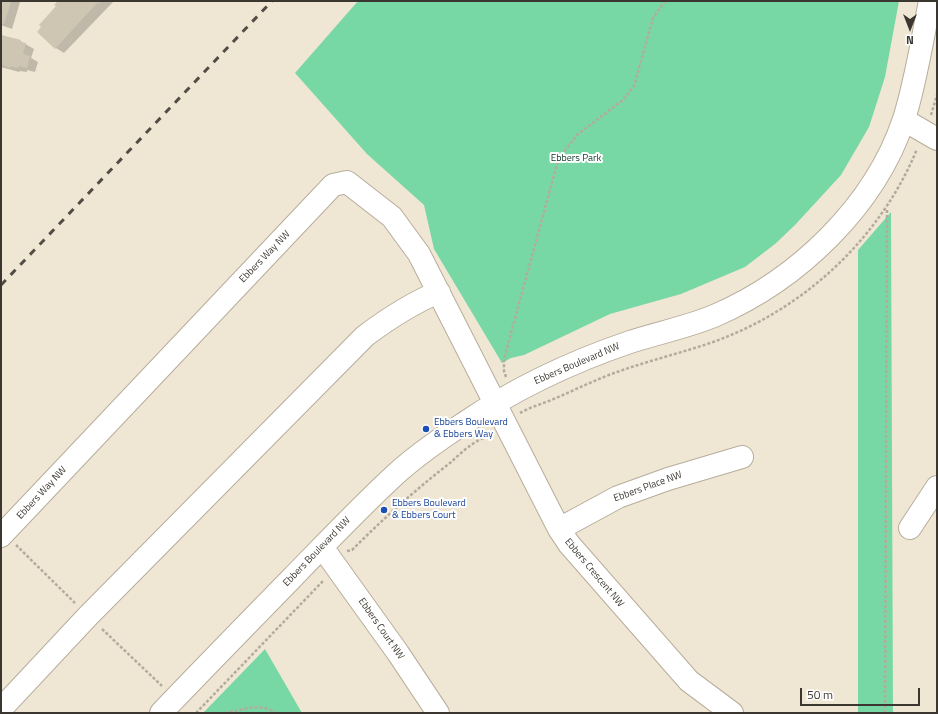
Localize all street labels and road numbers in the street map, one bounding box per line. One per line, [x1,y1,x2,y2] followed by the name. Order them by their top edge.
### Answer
[237,228,293,286] street label: Ebbers Way NW
[532,341,622,387] street label: Ebbers Boulevard NW
[15,464,69,522] street label: Ebbers Way NW
[612,469,684,505] street label: Ebbers Place NW
[281,515,353,589] street label: Ebbers Boulevard NW
[562,536,626,610] street label: Ebbers Crescent NW
[355,596,407,662] street label: Ebbers Court NW

